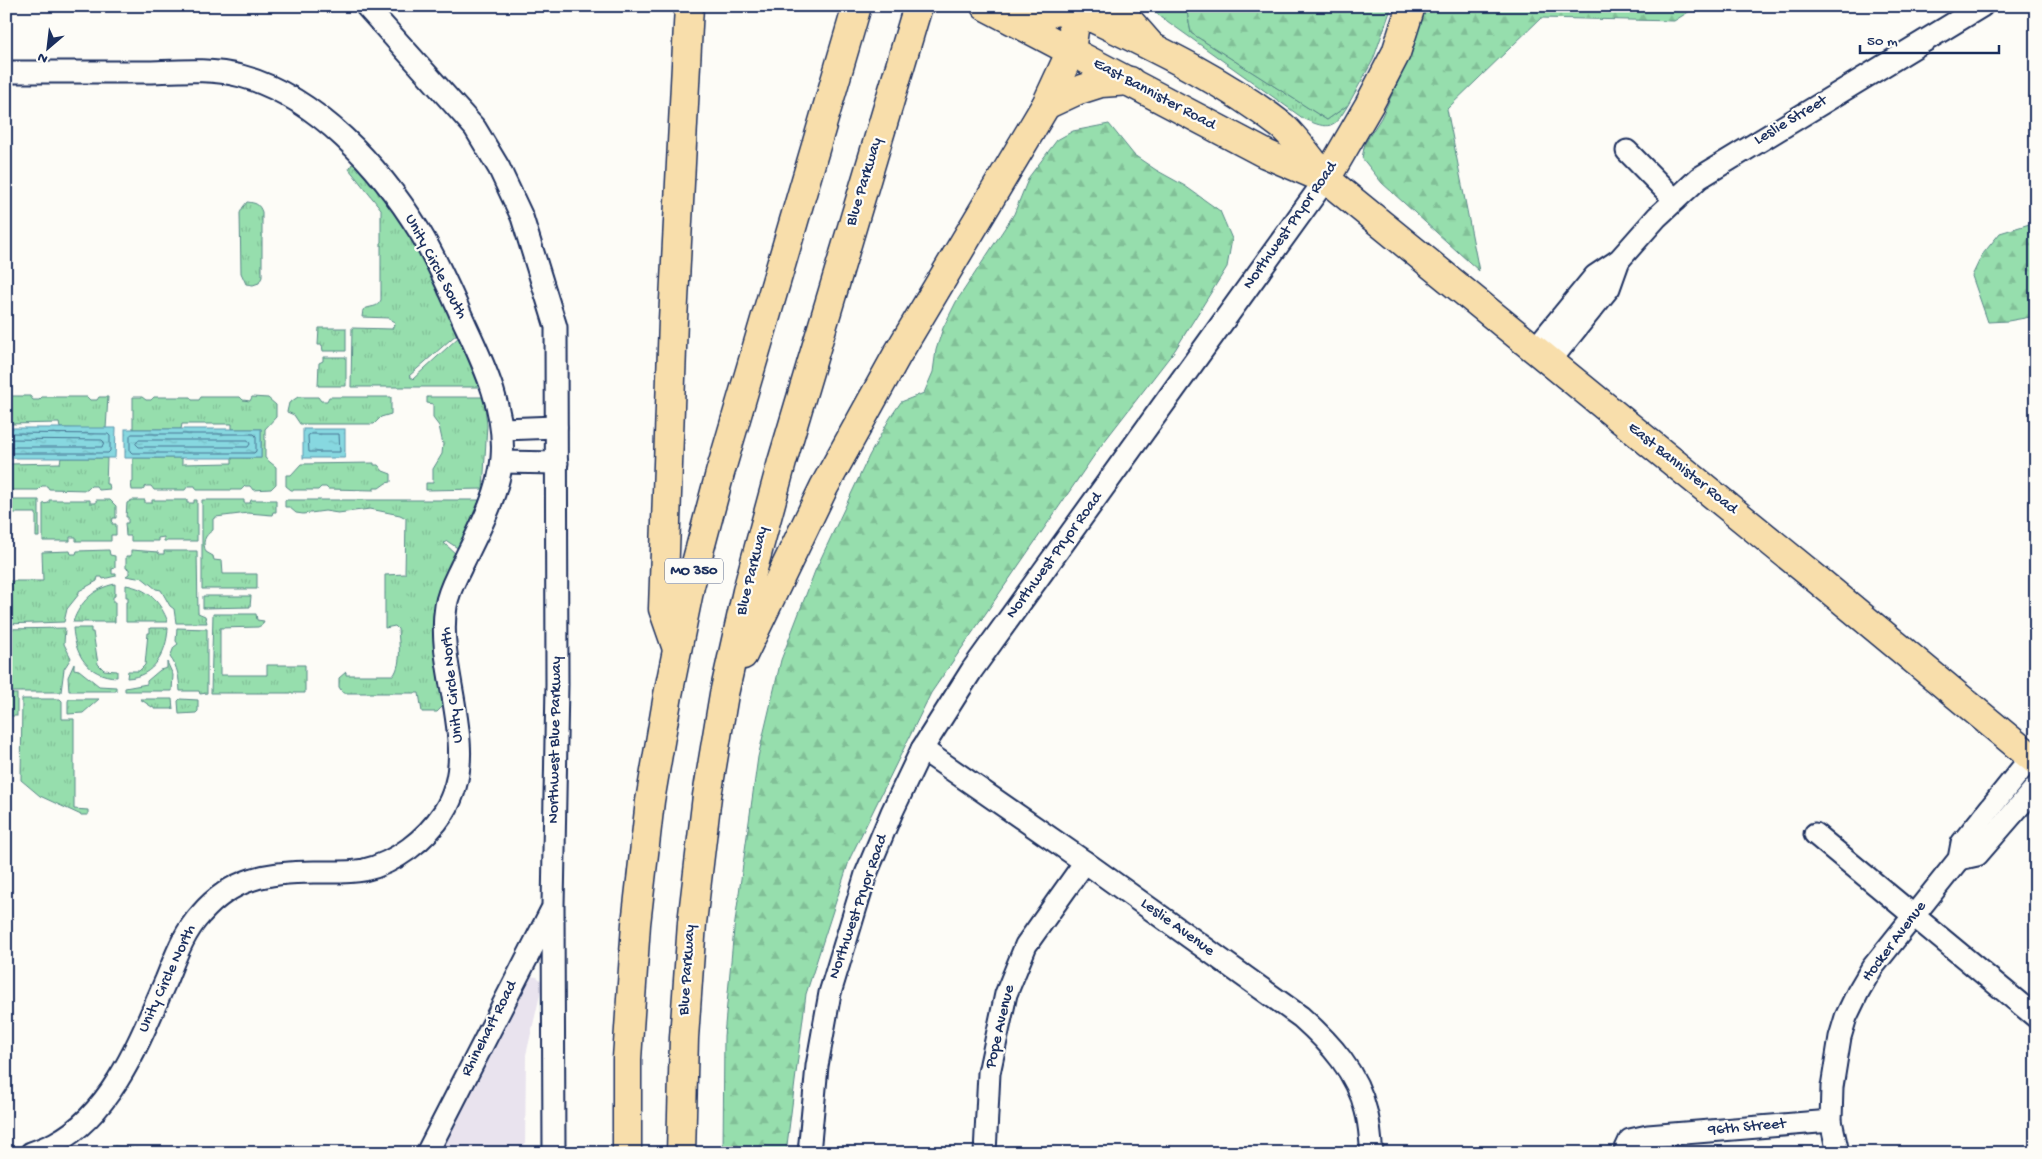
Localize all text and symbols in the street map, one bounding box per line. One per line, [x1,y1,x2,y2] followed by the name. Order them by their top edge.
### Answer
[22,22,72,72] north arrow
[1860,22,1998,54] scale bar
[1867,33,1898,51] text: 50 m
[35,48,51,67] text: N
[1090,55,1220,136] street label: East Bannister Road
[1751,91,1832,150] street label: Leslie Street
[842,136,887,229] street label: Blue Parkway
[1240,157,1343,293] street label: Northwest Pryor Road
[399,211,471,323] street label: Unity Circle South
[1623,419,1742,520] street label: East Bannister Road
[1003,488,1108,623] street label: Northwest Pryor Road
[733,524,773,618] street label: Blue Parkway
[665,558,723,584] road number: MO 350
[437,626,469,744] street label: Unity Circle North
[545,656,567,824] street label: Northwest Blue Parkway
[825,831,893,982] street label: Northwest Pryor Road
[1136,895,1218,962] street label: Leslie Avenue
[1859,897,1932,986] street label: Hocker Avenue
[135,922,201,1036] street label: Unity Circle North
[675,924,701,1017] street label: Blue Parkway
[458,977,523,1080] street label: Rhinehart Road
[982,983,1020,1072] street label: Pope Avenue
[1706,1115,1788,1141] street label: 96th Street

